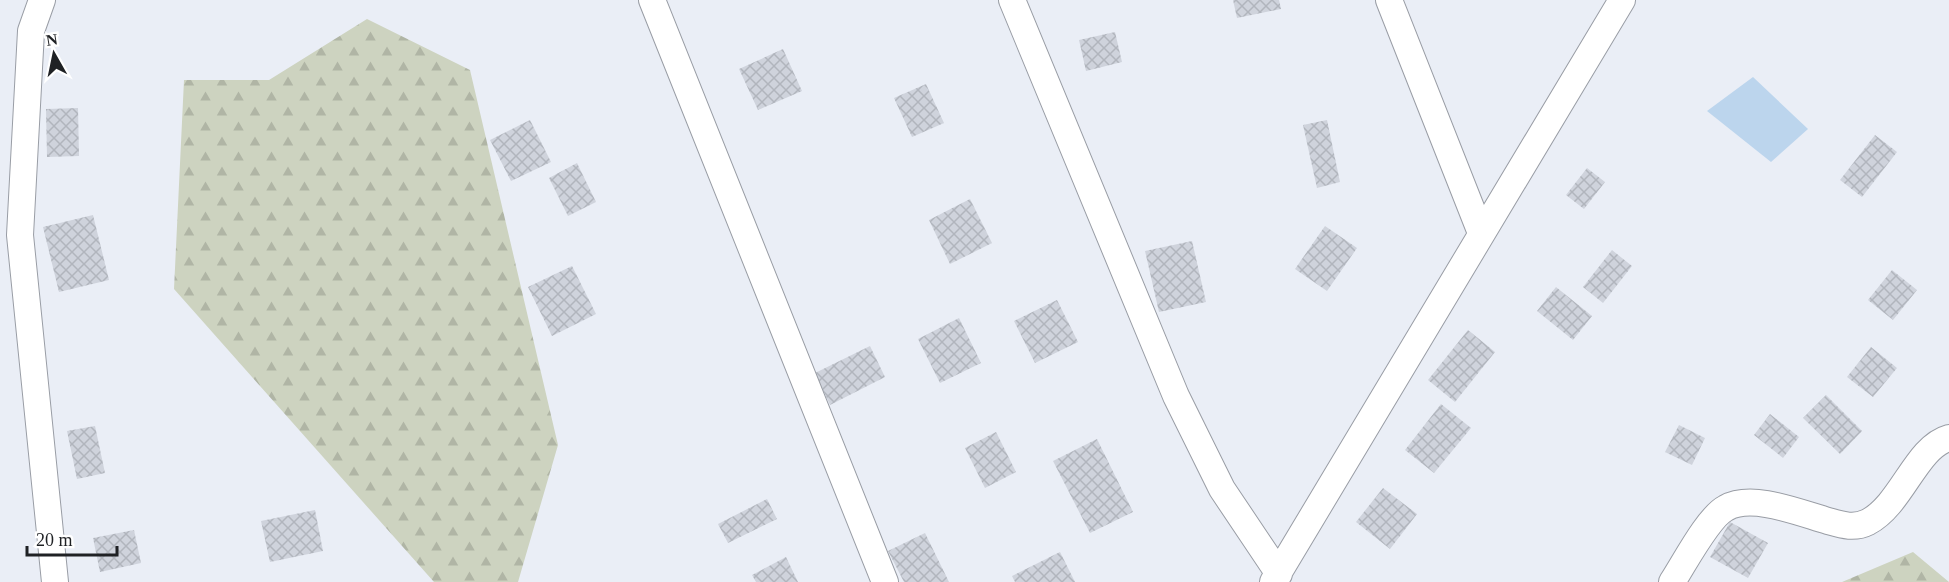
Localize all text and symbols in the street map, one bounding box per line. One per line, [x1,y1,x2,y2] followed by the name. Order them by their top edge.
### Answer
[24,24,84,84] north arrow
[45,30,59,49] text: N
[27,519,117,557] scale bar
[36,530,73,550] text: 20 m

